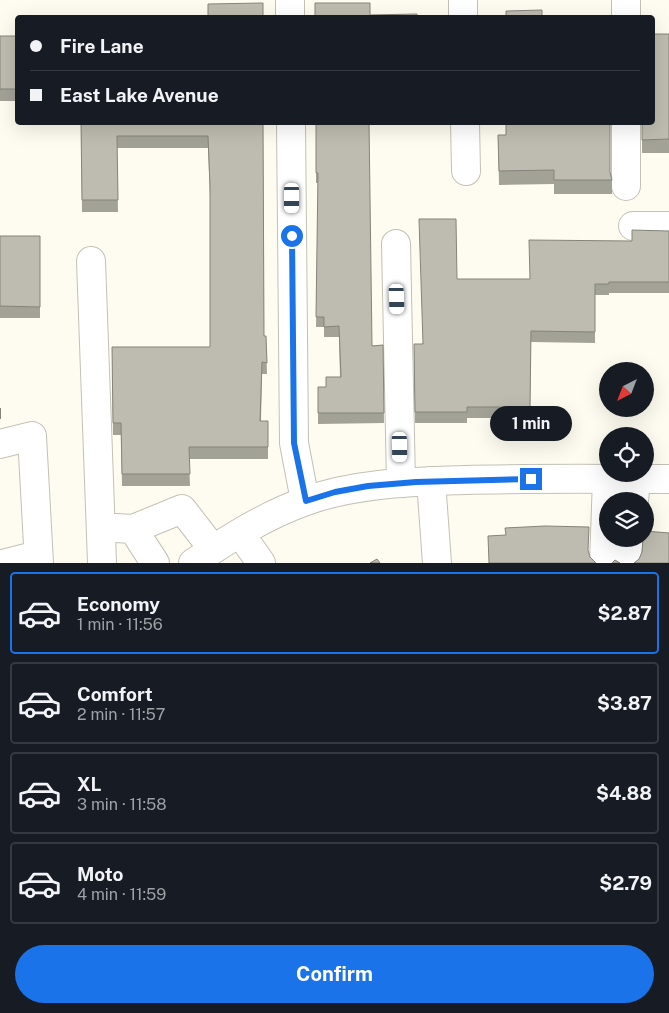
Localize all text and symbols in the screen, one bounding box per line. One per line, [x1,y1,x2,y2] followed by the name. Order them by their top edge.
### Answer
[60,35,144,57] text: Fire Lane
[60,84,219,106] text: East Lake Avenue
[284,183,299,213] car
[281,225,303,247] route start
[388,284,405,314] car
[599,362,654,418] north arrow
[599,362,654,547] map controls
[490,406,572,442] callout: 1 min
[512,414,550,433] text: 1 min
[599,427,654,482] button: locate
[392,432,407,462] car
[520,468,542,490] route end
[599,492,654,547] button: layers
[17,591,62,636] icon: car
[77,593,160,615] text: Economy
[598,602,652,624] text: $2.87
[77,615,163,634] text: 1 min · 11:56
[17,681,62,726] icon: car
[77,683,153,705] text: Comfort
[597,692,652,714] text: $3.87
[77,705,165,724] text: 2 min · 11:57
[17,771,62,816] icon: car
[77,773,102,795] text: XL
[596,782,652,804] text: $4.88
[77,795,167,814] text: 3 min · 11:58
[17,861,62,906] icon: car
[77,863,123,885] text: Moto
[599,872,652,894] text: $2.79
[77,885,166,904] text: 4 min · 11:59
[15,945,654,1003] button: Confirm

